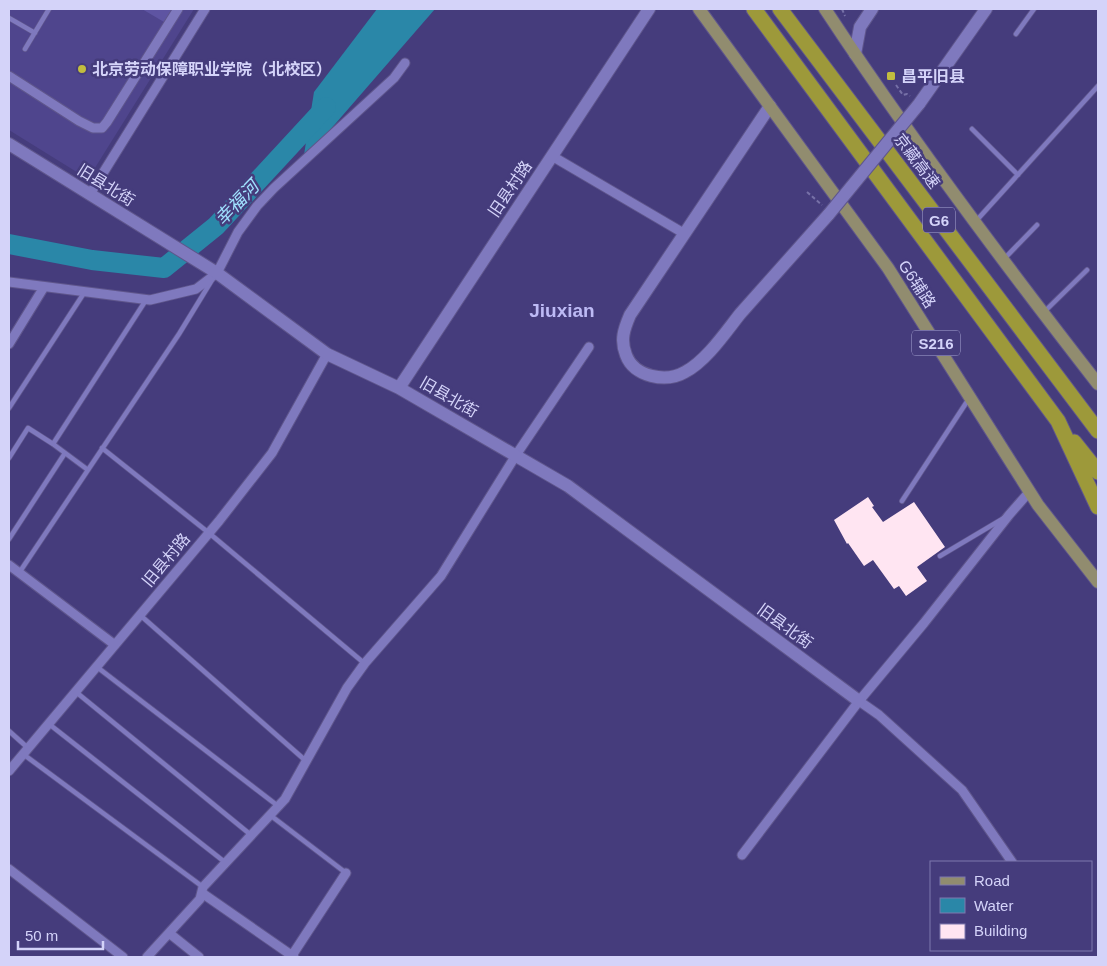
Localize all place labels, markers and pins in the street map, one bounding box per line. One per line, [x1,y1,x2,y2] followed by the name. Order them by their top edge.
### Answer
[92,60,332,78] place label: 北京劳动保障职业学院（北校区）
[76,63,88,75] marker: 北京劳动保障职业学院（北校区）
[901,68,965,85] place label: 昌平旧县
[885,70,897,82] marker: 昌平旧县

